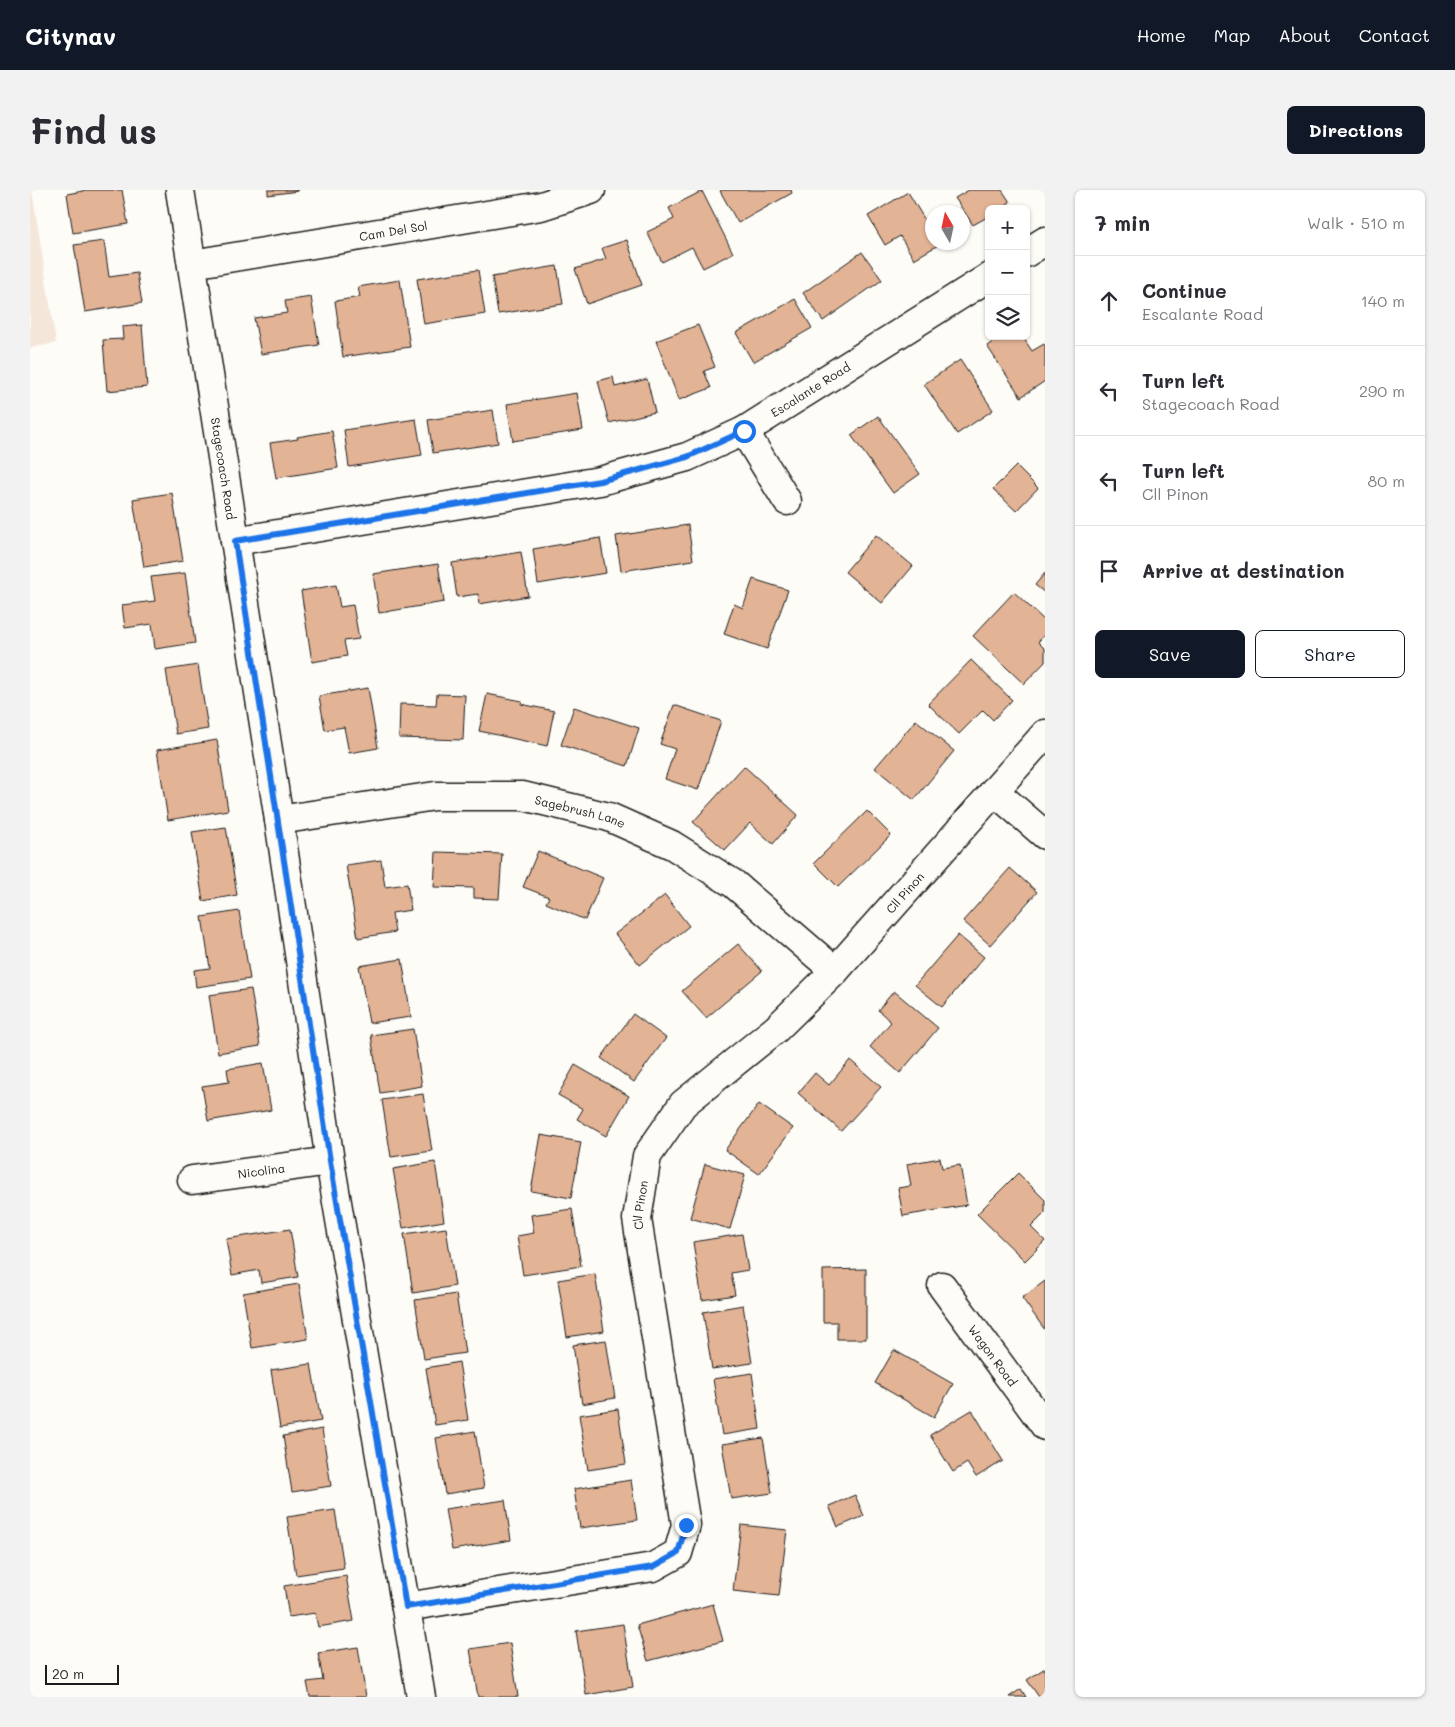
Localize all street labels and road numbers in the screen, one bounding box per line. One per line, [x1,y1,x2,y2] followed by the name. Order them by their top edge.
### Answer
[358,217,429,244] street label: Cam Del Sol
[767,358,853,420] street label: Escalante Road
[208,416,240,521] street label: Stagecoach Road
[533,791,628,831] street label: Sagebrush Lane
[882,869,927,916] street label: Cll Pinon
[237,1159,286,1182] street label: Nicolina
[629,1179,651,1231] street label: Cll Pinon
[965,1321,1021,1390] street label: Wagon Road

